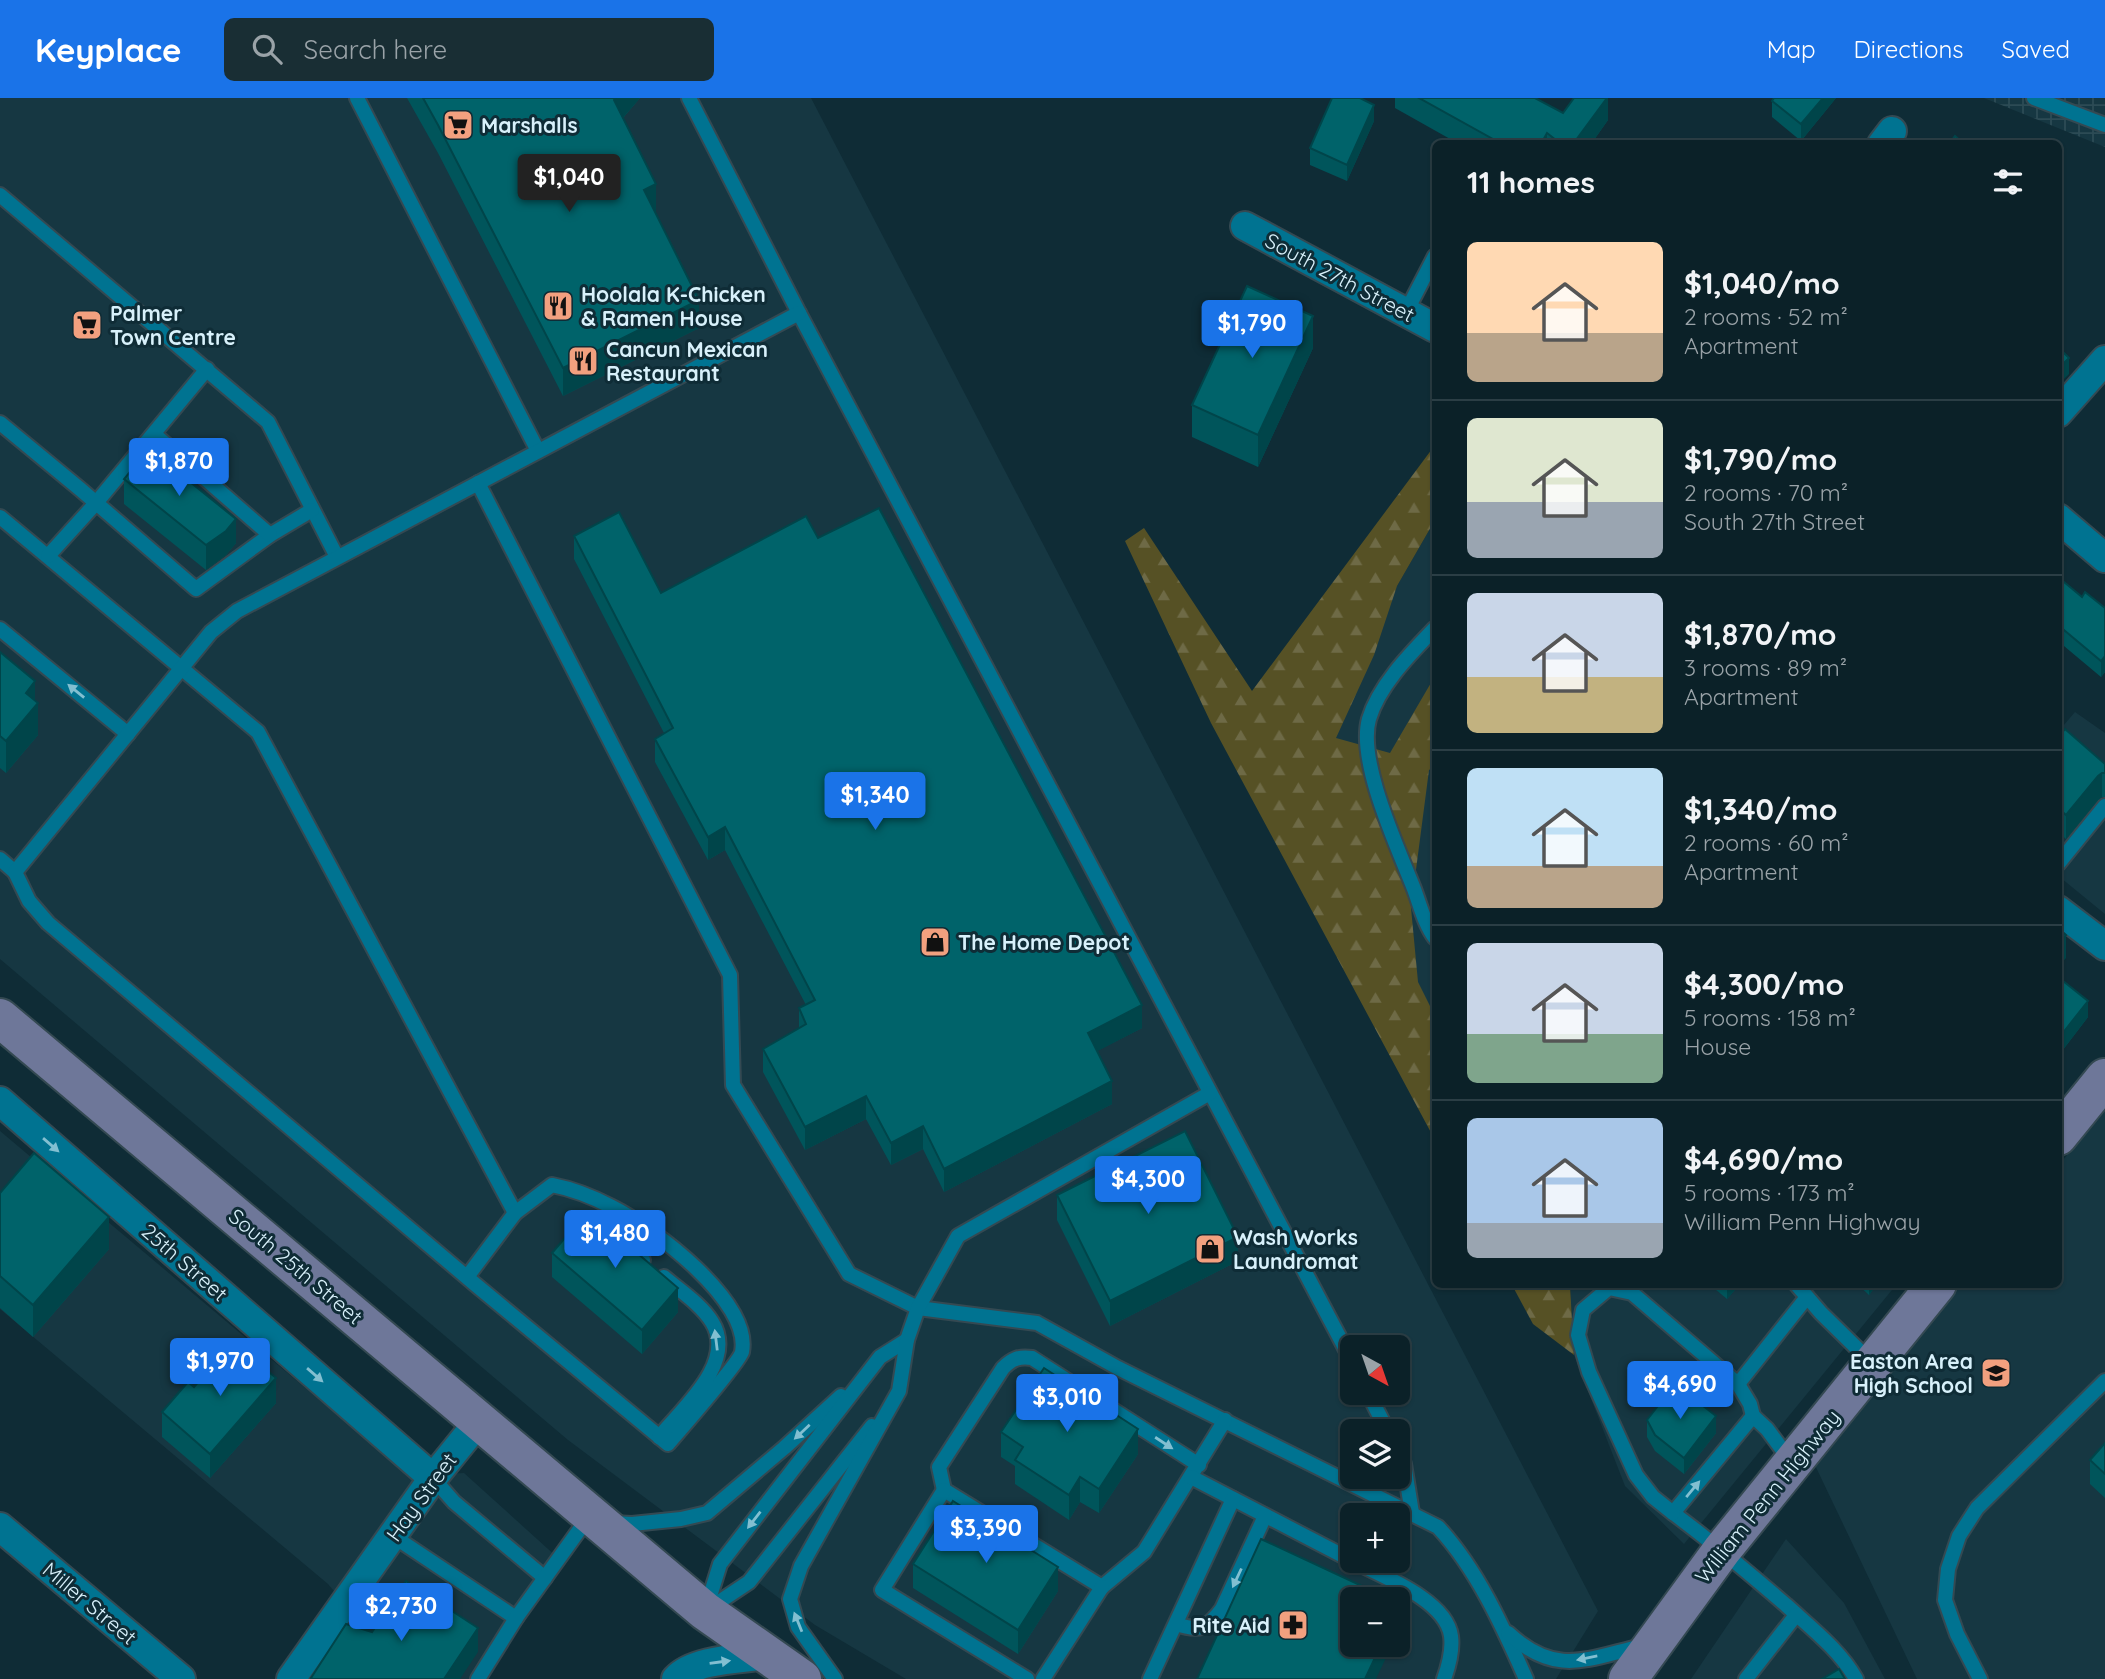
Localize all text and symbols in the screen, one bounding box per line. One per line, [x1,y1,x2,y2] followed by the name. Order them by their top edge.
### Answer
[224,18,714,81] search box
[35,29,182,70] text: Keyplace
[248,30,286,68] icon: search
[304,33,447,66] text: Search here
[1767,34,1816,64] text: Map
[1854,34,1964,64] text: Directions
[2002,34,2070,64] text: Saved
[441,108,475,142] supermarket icon: Marshalls
[481,112,578,138] place label: Marshalls
[512,155,626,214] pin: $1,040
[534,162,604,191] text: $1,040
[1467,163,1595,201] text: 11 homes
[1989,163,2027,201] icon: filters
[1261,227,1419,327] street label: South 27th Street
[1684,264,1840,302] text: $1,040/mo
[1523,270,1607,354] icon: home
[581,281,766,331] place label: Hoolala K-Chicken & Ramen House
[541,289,575,323] restaurant icon: Hoolala K-Chicken & Ramen House
[110,300,236,350] place label: Palmer Town Centre
[1195,300,1309,360] pin: $1,790
[1684,302,1848,331] text: 2 rooms · 52 m²
[70,308,104,342] supermarket icon: Palmer Town Centre
[1218,308,1286,337] text: $1,790
[1684,331,1798,360] text: Apartment
[606,336,768,386] place label: Cancun Mexican Restaurant
[566,344,600,378] restaurant icon: Cancun Mexican Restaurant
[122,438,236,498] pin: $1,870
[1684,440,1837,478] text: $1,790/mo
[145,446,213,475] text: $1,870
[1523,446,1607,530] icon: home
[1684,478,1848,507] text: 2 rooms · 70 m²
[1684,507,1865,536] text: South 27th Street
[1684,615,1837,653] text: $1,870/mo
[1523,621,1607,705] icon: home
[1684,653,1847,682] text: 3 rooms · 89 m²
[1684,682,1798,711] text: Apartment
[67,684,84,699] one-way arrow
[818,772,932,832] pin: $1,340
[841,780,910,809] text: $1,340
[1684,790,1837,828] text: $1,340/mo
[1523,796,1607,880] icon: home
[1684,828,1849,857] text: 2 rooms · 60 m²
[1684,857,1798,886] text: Apartment
[918,925,952,959] shop icon: The Home Depot
[958,929,1130,955] place label: The Home Depot
[1684,965,1844,1003] text: $4,300/mo
[1523,971,1607,1055] icon: home
[1684,1003,1856,1032] text: 5 rooms · 158 m²
[1684,1032,1751,1061] text: House
[43,1137,60,1152] one-way arrow
[1684,1140,1843,1178] text: $4,690/mo
[1523,1146,1607,1230] icon: home
[1091,1156,1205,1216] pin: $4,300
[1111,1164,1185,1193] text: $4,300
[1684,1178,1855,1207] text: 5 rooms · 173 m²
[224,1203,368,1329] street label: South 25th Street
[1684,1207,1920,1236] text: William Penn Highway
[558,1210,672,1270] pin: $1,480
[137,1218,233,1306] street label: 25th Street
[580,1218,650,1247] text: $1,480
[1233,1224,1359,1274] place label: Wash Works Laundromat
[1193,1232,1227,1266] shop icon: Wash Works Laundromat
[710,1329,721,1351] one-way arrow
[1340,1335,1410,1405] north arrow
[1340,1335,1410,1657] map controls
[163,1338,277,1398] pin: $1,970
[186,1346,254,1375] text: $1,970
[1850,1348,1973,1398] place label: Easton Area High School
[1979,1356,2013,1390] school or university icon: Easton Area High School
[1623,1362,1737,1421] pin: $4,690
[307,1367,324,1382] one-way arrow
[1643,1369,1717,1398] text: $4,690
[1010,1374,1124,1434] pin: $3,010
[1032,1382,1102,1411] text: $3,010
[1689,1404,1845,1588] street label: William Penn Highway
[1340,1419,1410,1489] button: layers
[794,1423,811,1439] one-way arrow
[1155,1436,1174,1449] one-way arrow
[380,1448,462,1546] street label: Hay Street
[1685,1480,1700,1497] one-way arrow
[1340,1503,1410,1573] button: +
[929,1506,1043,1565] pin: $3,390
[746,1510,761,1528] one-way arrow
[950,1513,1022,1542] text: $3,390
[38,1556,142,1650] street label: Miller Street
[1231,1568,1242,1588] one-way arrow
[344,1584,458,1643] pin: $2,730
[1340,1587,1410,1657] button: −
[365,1591,437,1620] text: $2,730
[1276,1608,1310,1642] pharmacy icon: Rite Aid
[792,1612,803,1633] one-way arrow
[1192,1612,1270,1638] place label: Rite Aid
[1576,1653,1598,1664] one-way arrow
[709,1657,731,1668] one-way arrow

